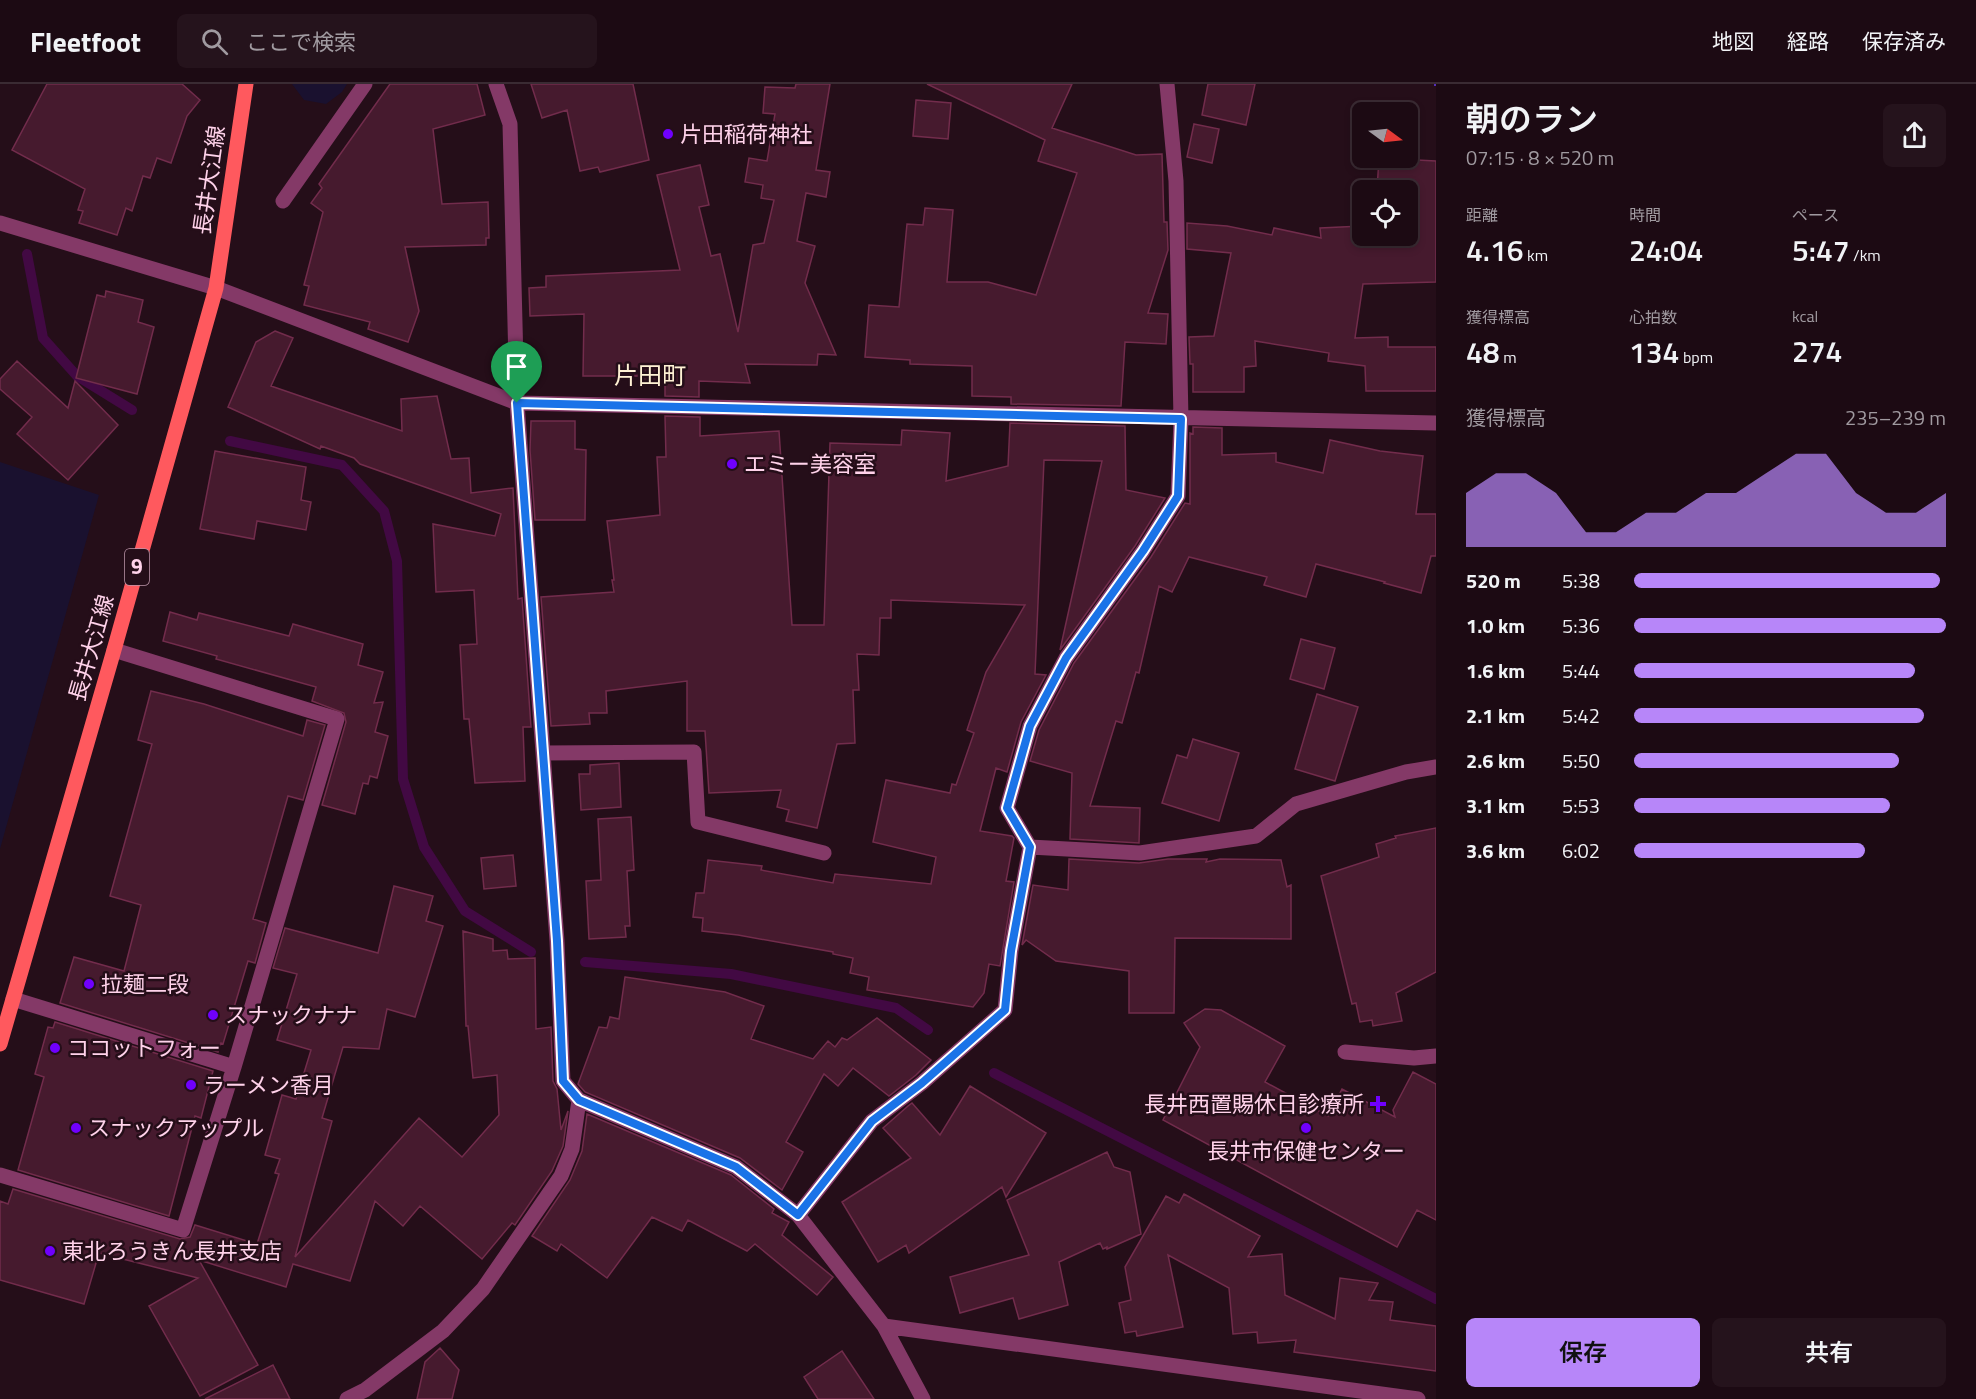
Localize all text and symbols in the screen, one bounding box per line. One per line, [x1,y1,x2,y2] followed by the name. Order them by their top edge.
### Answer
[177,14,597,68] search box
[30,20,141,63] text: Fleetfoot
[198,25,231,58] icon: search
[246,25,356,59] text: ここで検索
[1712,25,1754,57] text: 地図
[1787,25,1829,57] text: 経路
[1862,25,1946,57] text: 保存済み
[1466,94,1598,144] text: 朝のラン
[1352,102,1418,168] north arrow
[1352,102,1418,246] map controls
[1883,104,1946,167] button: share
[680,117,812,151] place label: 片田稲荷神社
[185,123,233,237] street label: 長井大江線
[661,127,675,141] marker: 片田稲荷神社
[1466,142,1614,173] text: 07:15 · 8 × 520 m
[1352,180,1418,246] button: locate
[1466,203,1498,227] text: 距離
[1629,203,1661,227] text: 時間
[1792,203,1839,227] text: ペース
[1466,227,1524,273] text: 4.16
[1629,227,1703,273] text: 24:04
[1792,227,1850,273] text: 5:47
[1524,243,1548,267] text: km
[1850,243,1881,267] text: /km
[1792,304,1818,328] text: kcal
[1466,305,1530,329] text: 獲得標高
[1629,305,1677,329] text: 心拍数
[1792,328,1842,374] text: 274
[1466,329,1500,375] text: 48
[1629,329,1679,375] text: 134
[491,341,542,403] pin
[1500,345,1517,369] text: m
[1679,345,1713,369] text: bpm
[500,350,533,383] icon: arrive
[614,357,686,393] district label: 片田町
[1466,402,1546,433] text: 獲得標高
[1845,402,1946,433] text: 235–239 m
[744,447,876,481] place label: エミー美容室
[725,457,739,471] marker: エミー美容室
[125,549,149,585] road number: 9
[1466,565,1521,596] text: 520 m
[1562,565,1600,596] text: 5:38
[59,590,123,706] street label: 長井大江線
[1466,610,1525,641] text: 1.0 km
[1562,610,1600,641] text: 5:36
[1466,655,1525,686] text: 1.6 km
[1562,655,1600,686] text: 5:44
[1466,700,1525,731] text: 2.1 km
[1562,700,1600,731] text: 5:42
[1466,745,1525,776] text: 2.6 km
[1562,745,1600,776] text: 5:50
[1466,790,1525,821] text: 3.1 km
[1562,790,1600,821] text: 5:53
[1466,835,1525,866] text: 3.6 km
[1562,835,1600,866] text: 6:02
[101,967,189,1001] place label: 拉麺二段
[82,977,96,991] marker: 拉麺二段
[225,998,357,1032] place label: スナックナナ
[206,1008,220,1022] marker: スナックナナ
[67,1031,221,1065] place label: ココットフォー
[48,1041,62,1055] marker: ココットフォー
[203,1068,334,1102] place label: ラーメン香月
[184,1078,198,1092] marker: ラーメン香月
[1144,1087,1364,1121] place label: 長井西置賜休日診療所
[1369,1095,1387,1113] marker: 長井西置賜休日診療所
[88,1111,264,1145] place label: スナックアップル
[69,1121,83,1135] marker: スナックアップル
[1299,1121,1313,1135] marker: 長井市保健センター
[1207,1134,1405,1168] place label: 長井市保健センター
[62,1234,282,1268] place label: 東北ろうきん長井支店
[43,1244,57,1258] marker: 東北ろうきん長井支店
[1466,1318,1700,1387] button: 保存
[1712,1318,1946,1387] button: 共有

